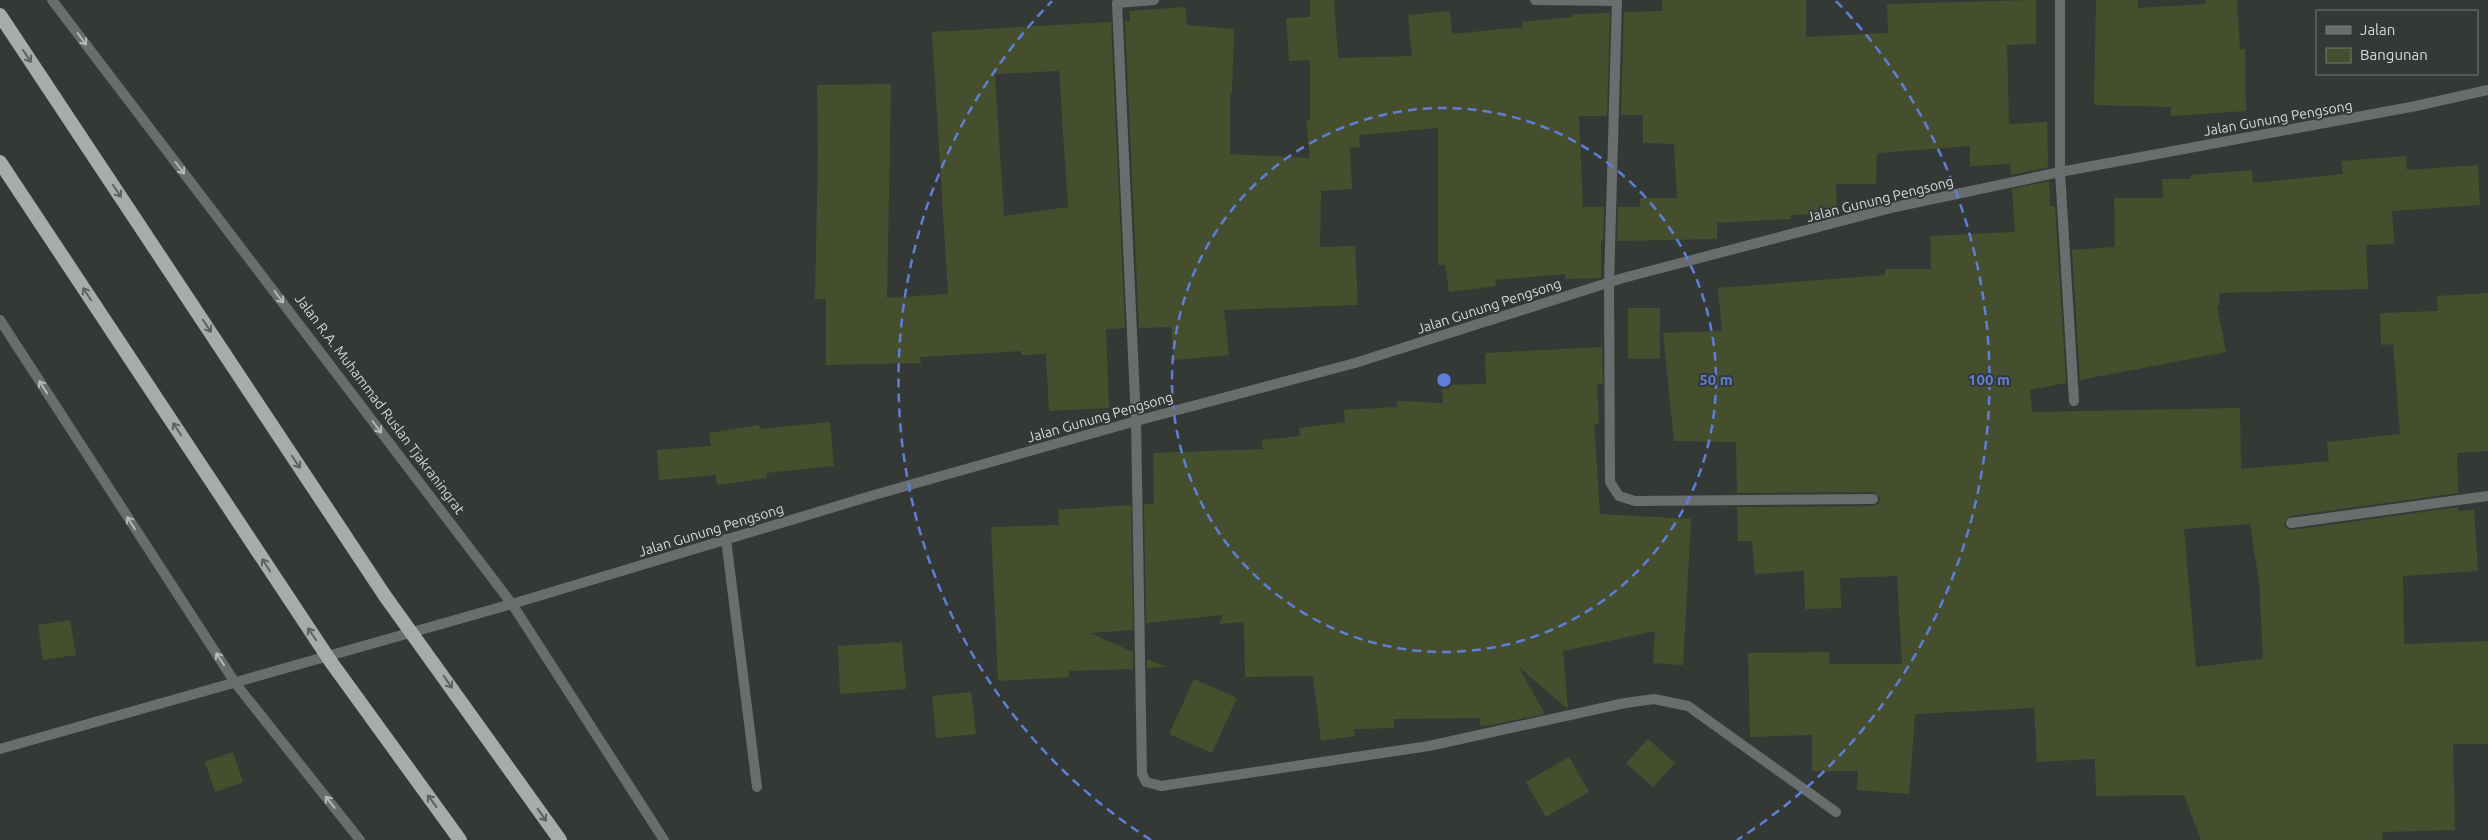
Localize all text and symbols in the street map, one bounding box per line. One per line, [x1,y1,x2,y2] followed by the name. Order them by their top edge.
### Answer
[2316,10,2478,75] legend
[2360,21,2395,38] text: Jalan
[77,32,87,46] one-way arrow
[2360,46,2428,63] text: Bangunan
[22,48,32,62] one-way arrow
[2202,97,2354,139] street label: Jalan Gunung Pengsong
[175,161,186,174] one-way arrow
[1805,173,1955,225] street label: Jalan Gunung Pengsong
[112,184,122,198] one-way arrow
[1415,275,1563,337] street label: Jalan Gunung Pengsong
[82,287,92,301] one-way arrow
[273,290,284,303] one-way arrow
[292,291,468,518] street label: Jalan R.A. Muhammad Ruslan Tjakraningrat
[202,319,212,333] one-way arrow
[1435,371,1453,389] centre of rings
[1699,371,1733,388] text: 50 m
[1968,371,2010,388] text: 100 m
[38,380,48,394] one-way arrow
[1025,389,1175,445] street label: Jalan Gunung Pengsong
[372,420,382,434] one-way arrow
[172,423,182,437] one-way arrow
[292,454,302,468] one-way arrow
[637,500,785,560] street label: Jalan Gunung Pengsong
[126,516,137,530] one-way arrow
[261,558,272,572] one-way arrow
[307,627,317,641] one-way arrow
[215,653,225,667] one-way arrow
[443,675,453,689] one-way arrow
[426,794,437,808] one-way arrow
[324,796,335,809] one-way arrow
[537,808,547,822] one-way arrow

